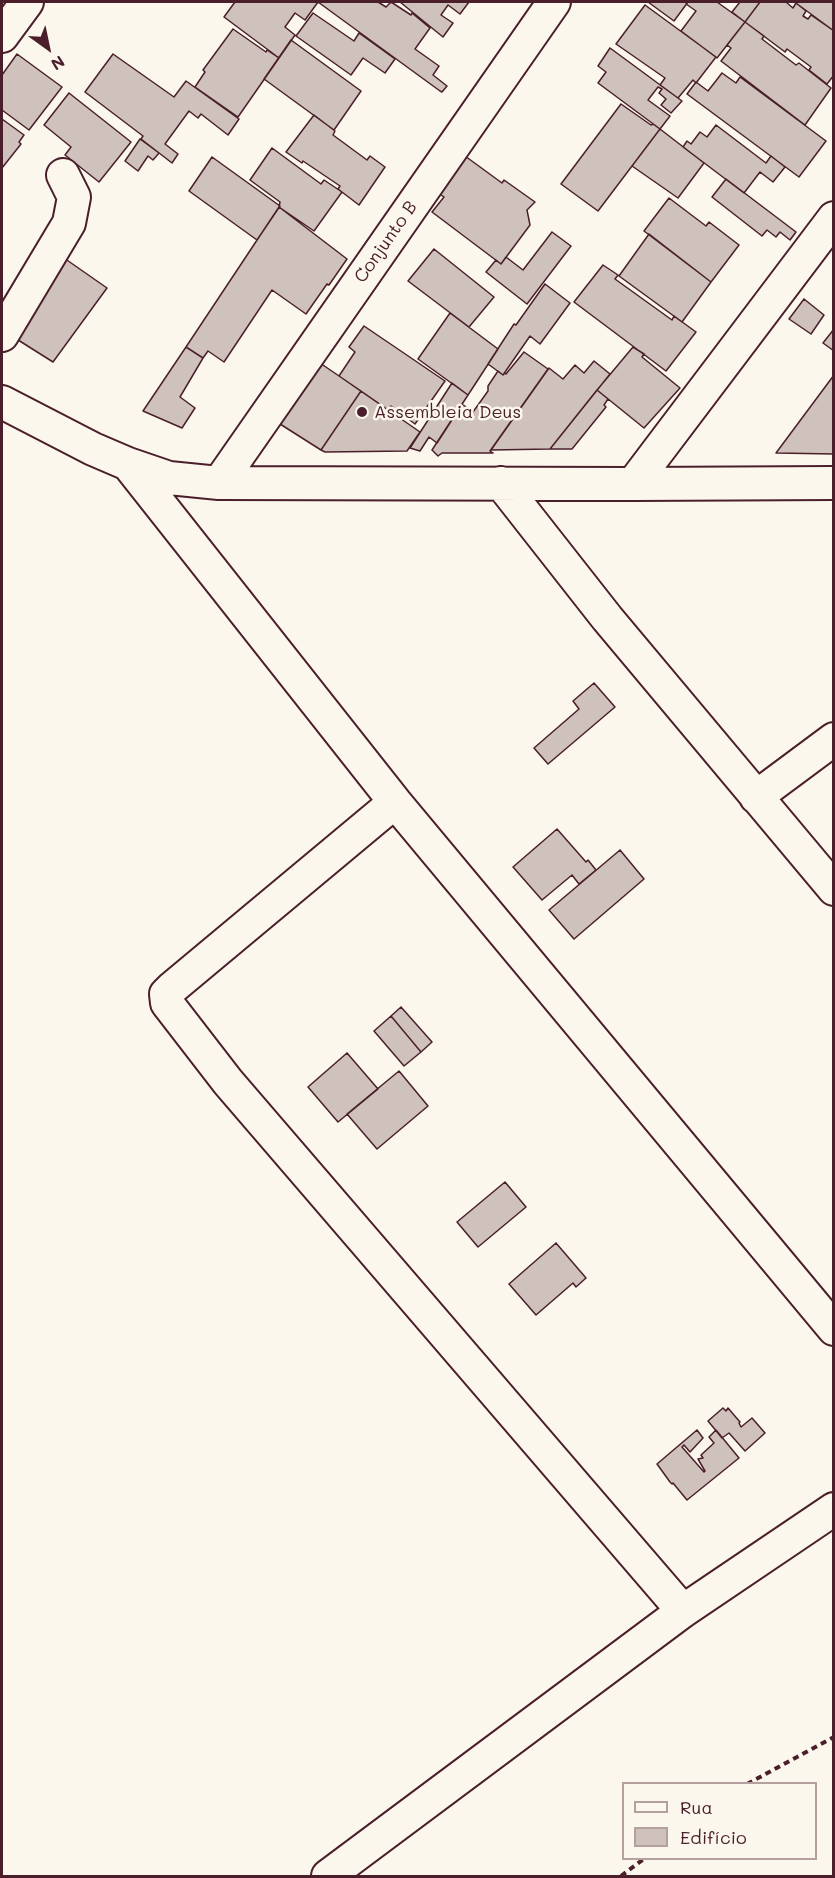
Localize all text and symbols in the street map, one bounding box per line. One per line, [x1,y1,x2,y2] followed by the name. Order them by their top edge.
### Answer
[18,18,78,78] north arrow
[47,51,69,76] text: N
[350,197,422,287] street label: Conjunto B
[374,401,521,423] place label: Assembleia Deus
[355,405,369,419] marker: Assembleia Deus
[622,1782,817,1860] legend
[680,1795,713,1819] text: Rua
[680,1825,747,1849] text: Edifício

